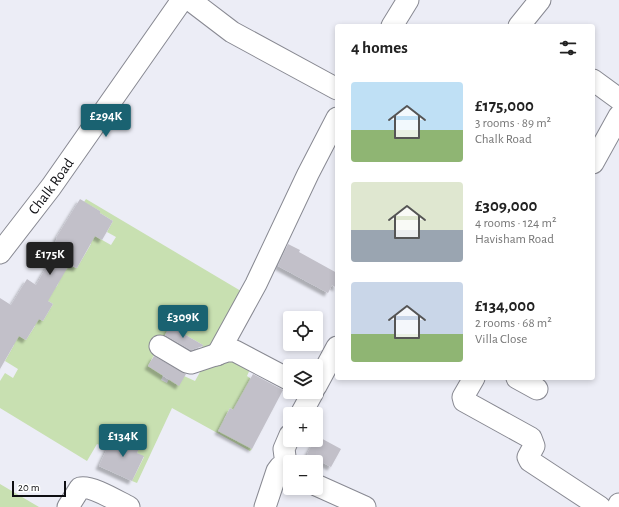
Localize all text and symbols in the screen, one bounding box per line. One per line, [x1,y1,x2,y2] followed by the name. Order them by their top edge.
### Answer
[557,37,579,59] icon: filters
[351,39,408,56] text: 4 homes
[475,97,534,114] text: £175,000
[383,98,431,146] icon: home
[78,104,134,138] pin: £294K
[90,110,122,123] text: £294K
[475,117,551,130] text: 3 rooms · 89 m²
[475,133,532,146] text: Chalk Road
[26,156,77,217] street label: Chalk Road
[475,197,537,214] text: £309,000
[383,198,431,246] icon: home
[475,217,556,230] text: 4 rooms · 124 m²
[475,233,554,246] text: Havisham Road
[22,242,78,276] pin: £175K
[35,248,65,261] text: £175K
[475,297,535,314] text: £134,000
[383,298,431,346] icon: home
[155,305,211,339] pin: £309K
[167,311,199,324] text: £309K
[283,311,323,495] map controls
[283,311,323,351] button: locate
[475,317,552,330] text: 2 rooms · 68 m²
[475,333,527,346] text: Villa Close
[283,359,323,399] button: layers
[283,407,323,447] button: +
[95,424,151,458] pin: £134K
[108,430,138,443] text: £134K
[283,455,323,495] button: −
[12,479,66,498] scale bar
[18,482,39,493] text: 20 m

